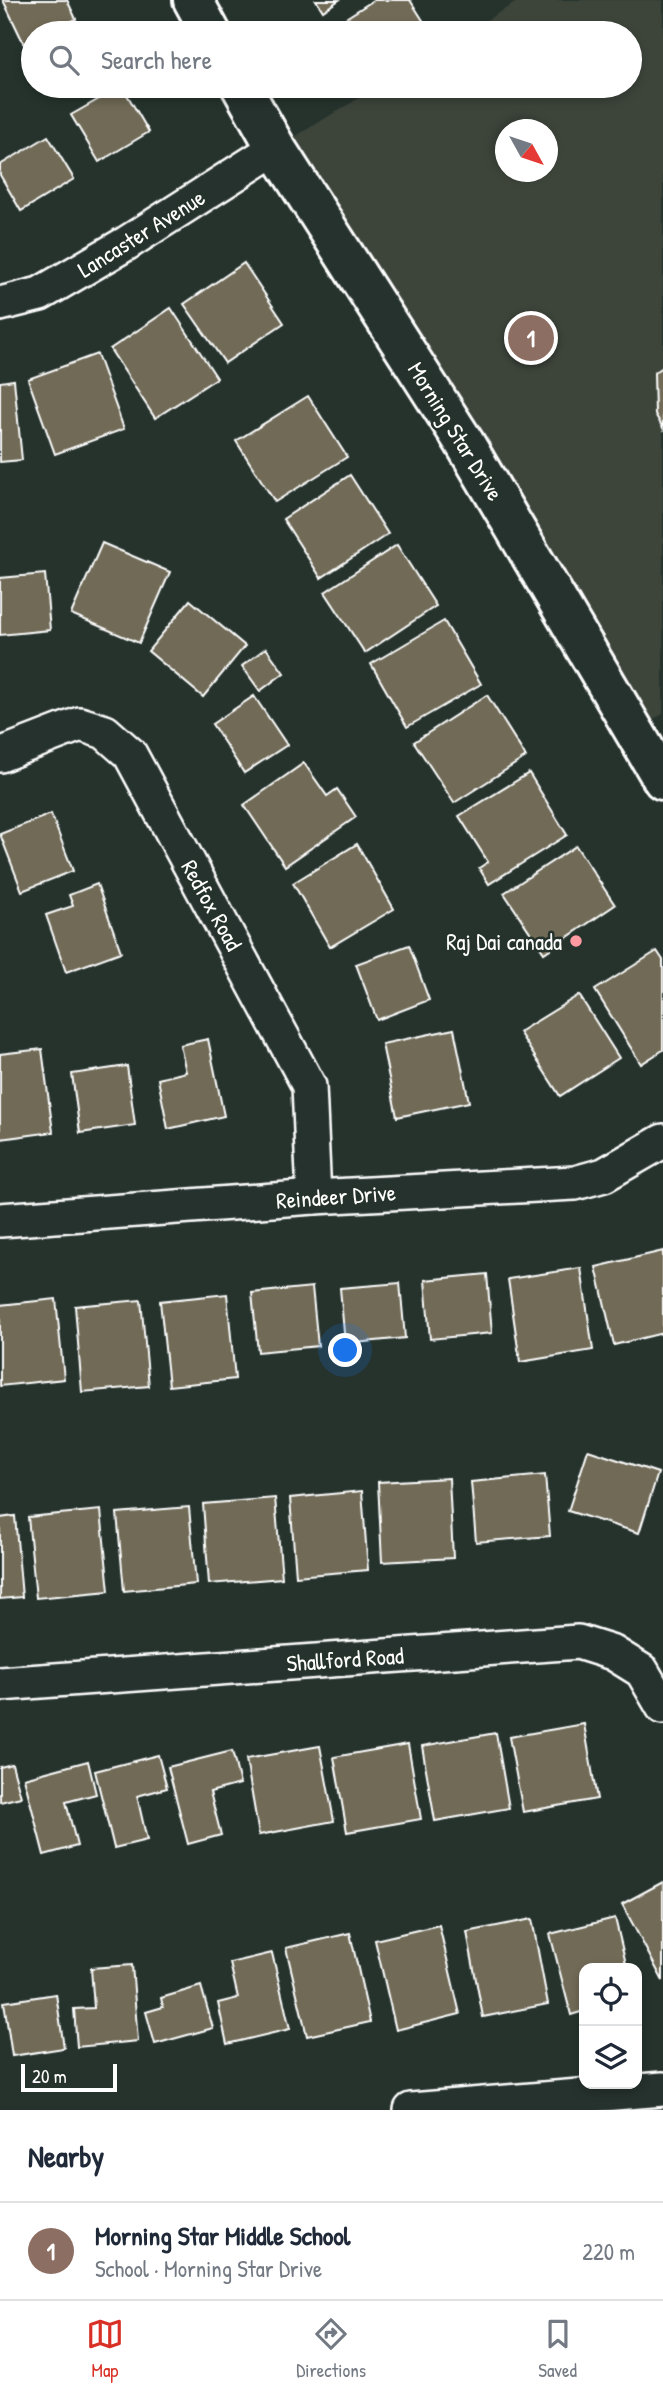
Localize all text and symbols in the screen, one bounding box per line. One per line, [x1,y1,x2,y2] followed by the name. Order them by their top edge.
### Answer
[21,21,642,98] search box
[45,41,83,79] icon: search
[101,42,212,77] text: Search here
[495,119,558,182] north arrow
[72,182,210,284] street label: Lancaster Avenue
[508,312,554,364] pin: 1
[401,356,511,506] street label: Morning Star Drive
[174,854,250,956] street label: Redfox Road
[446,926,562,957] place label: Raj Dai canada
[568,933,584,949] marker: Raj Dai canada
[275,1176,397,1216] street label: Reindeer Drive
[328,1333,362,1367] your location
[285,1639,405,1679] street label: Shallford Road
[579,1963,642,2089] map controls
[579,1963,642,2026] button: locate
[579,2026,642,2089] button: layers
[21,2061,117,2093] scale bar
[32,2063,67,2089] text: 20 m
[28,2136,104,2176] text: Nearby
[95,2218,351,2253] text: Morning Star Middle School
[47,2236,55,2267] text: 1
[582,2236,635,2267] text: 220 m
[95,2253,322,2284] text: School · Morning Star Drive
[86,2315,124,2383] tab: Map
[296,2315,366,2383] tab: Directions
[538,2315,577,2383] tab: Saved

